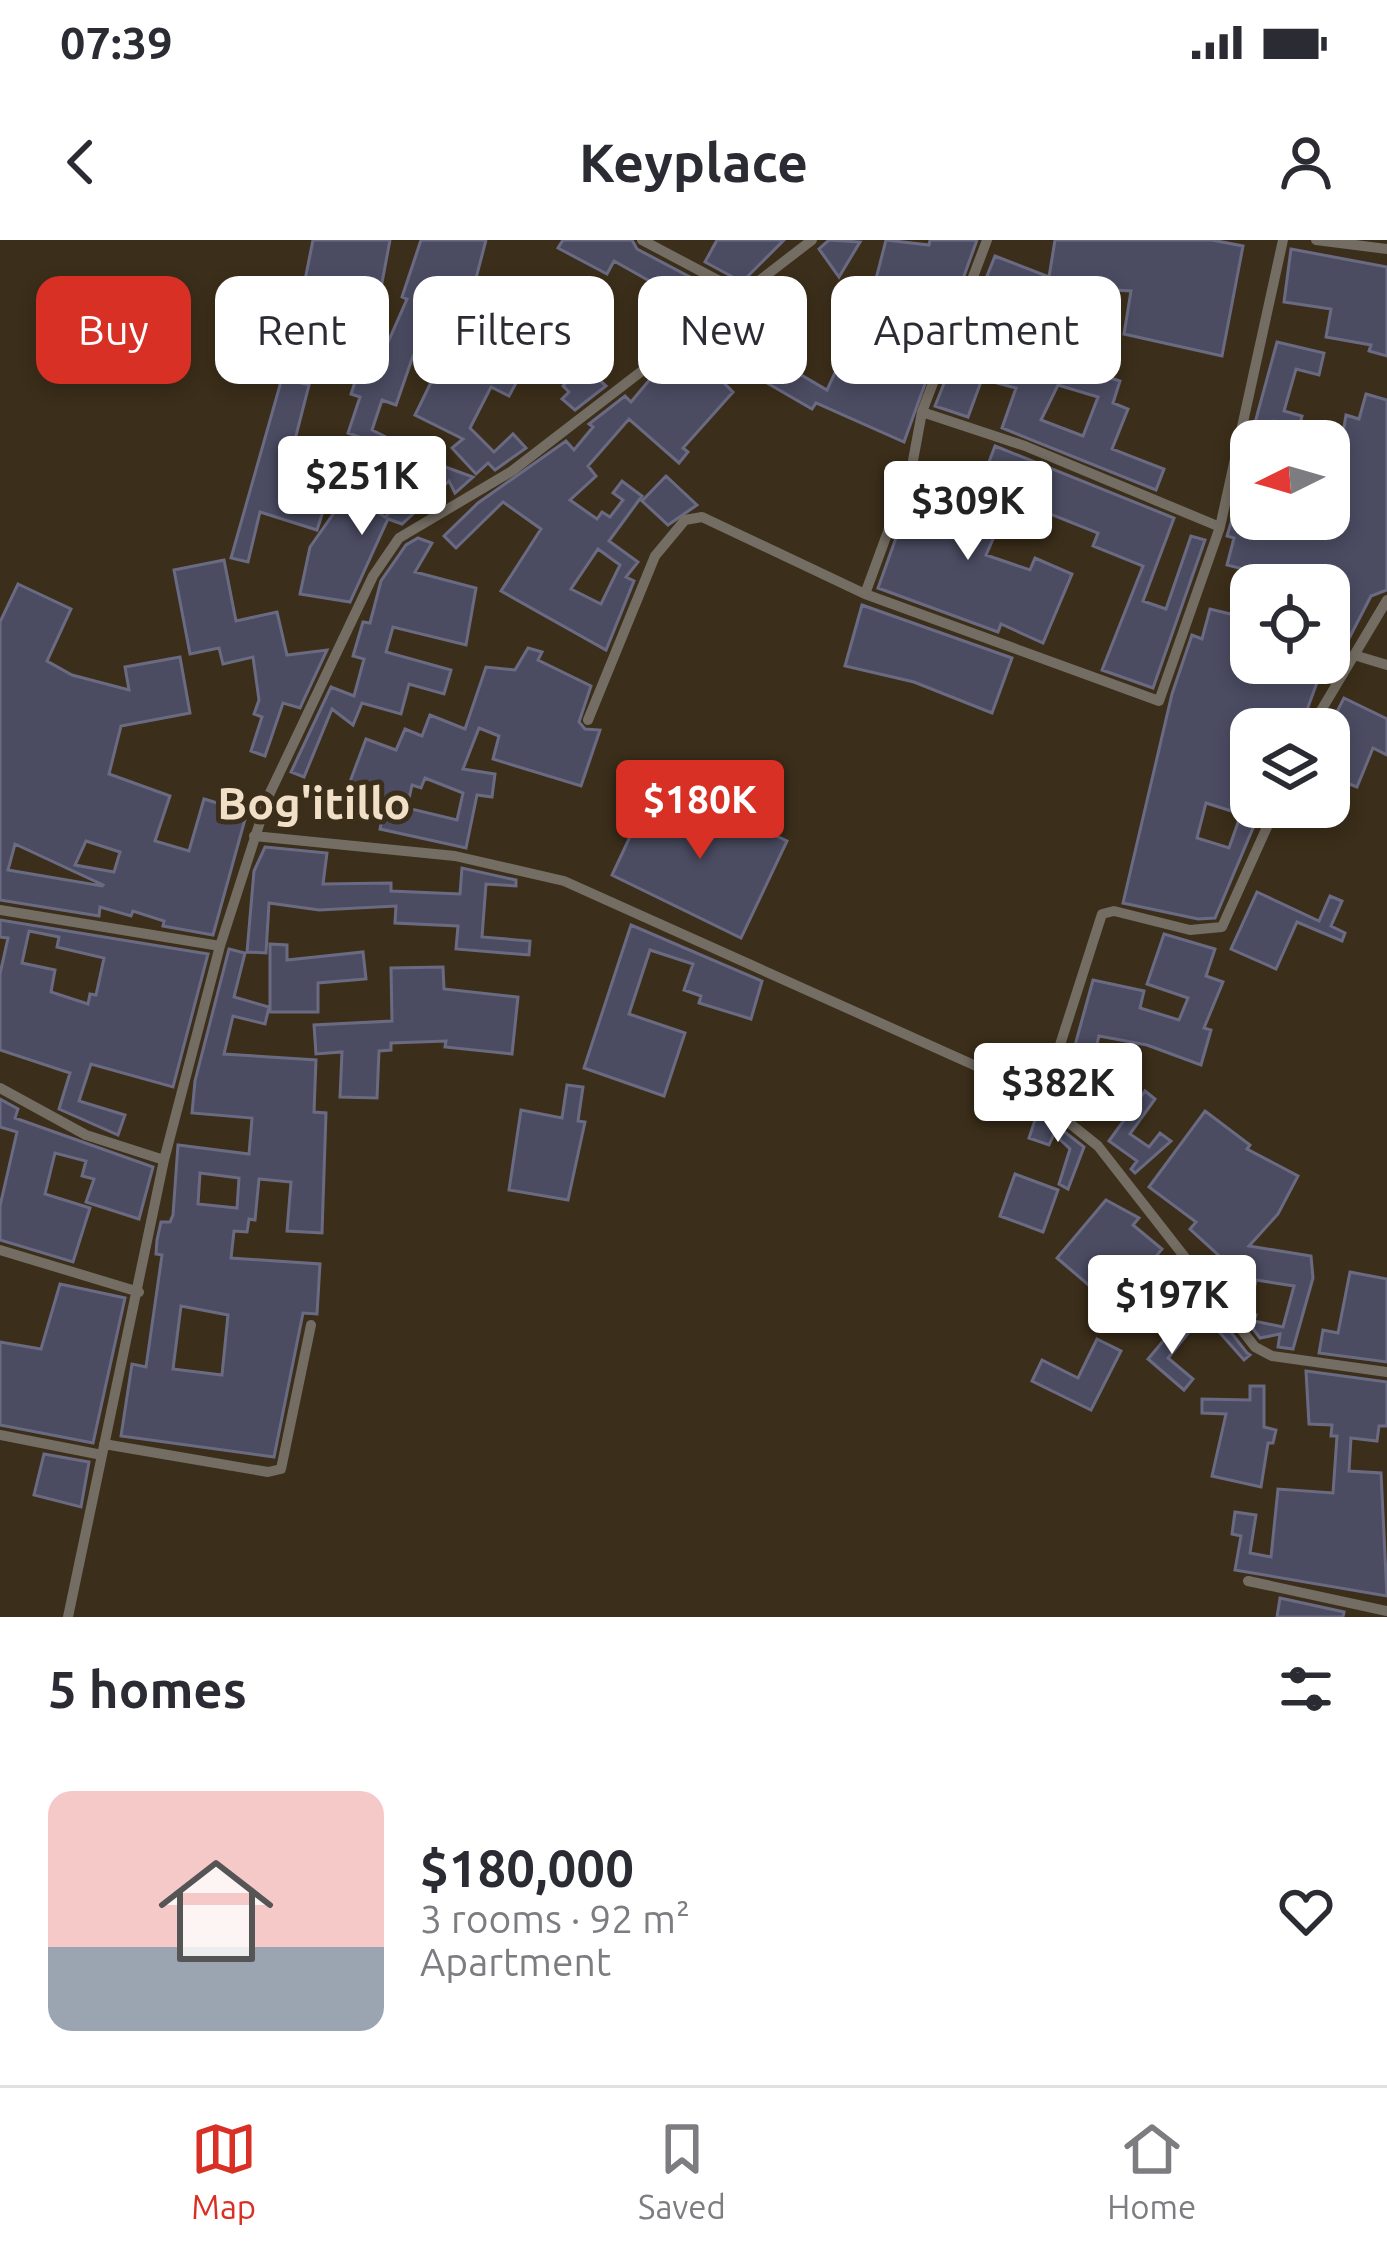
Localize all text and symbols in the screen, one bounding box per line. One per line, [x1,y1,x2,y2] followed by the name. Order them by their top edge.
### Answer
[60,17,173,68] text: 07:39
[48,129,114,195] icon: back
[1273,129,1339,195] icon: person
[579,132,808,192] text: Keyplace
[36,276,191,384] chip: Buy
[215,276,389,384] chip: Rent
[413,276,614,384] chip: Filters
[638,276,807,384] chip: New
[831,276,1121,384] chip: Apartment
[1230,420,1350,540] north arrow
[1230,420,1350,828] map controls
[278,436,446,538] pin: $251K
[305,453,419,496] text: $251K
[884,461,1052,563] pin: $309K
[911,478,1025,521] text: $309K
[1230,564,1350,684] button: locate
[1230,708,1350,828] button: layers
[616,760,784,862] pin: $180K
[217,777,411,828] district label: Bog'itillo
[643,777,757,820] text: $180K
[974,1043,1142,1145] pin: $382K
[1001,1060,1115,1103] text: $382K
[1088,1255,1256,1357] pin: $197K
[1115,1272,1229,1315] text: $197K
[1273,1656,1339,1722] icon: filters
[48,1660,247,1718] text: 5 homes
[144,1839,288,1983] icon: home
[420,1839,634,1897] text: $180,000
[1273,1878,1339,1944] icon: heart
[420,1897,690,1940] text: 3 rooms · 92 m²
[420,1940,611,1983] text: Apartment
[191,2116,257,2225] tab: Map
[638,2116,726,2225] tab: Saved
[1107,2116,1196,2225] tab: Home

